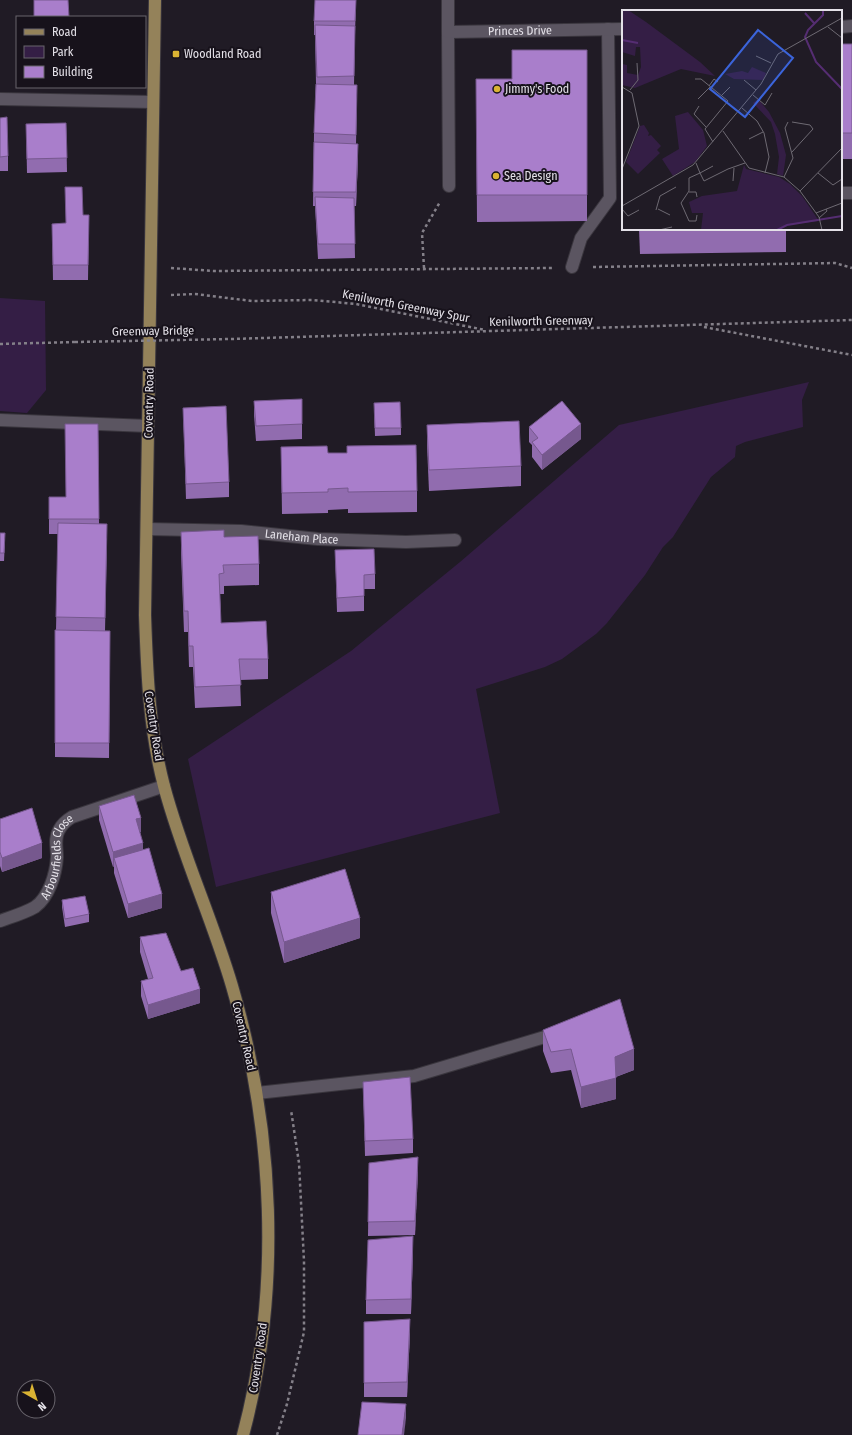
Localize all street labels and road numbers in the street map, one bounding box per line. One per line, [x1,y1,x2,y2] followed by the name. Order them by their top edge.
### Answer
[488,23,552,38] street label: Princes Drive
[341,287,472,325] street label: Kenilworth Greenway Spur
[489,313,594,329] street label: Kenilworth Greenway
[112,323,194,339] street label: Greenway Bridge
[141,367,157,439] street label: Coventry Road
[264,527,339,547] street label: Laneham Place
[142,690,166,762] street label: Coventry Road
[38,811,76,902] street label: Arbourfields Close
[229,1000,259,1072] street label: Coventry Road
[246,1322,270,1394] street label: Coventry Road

